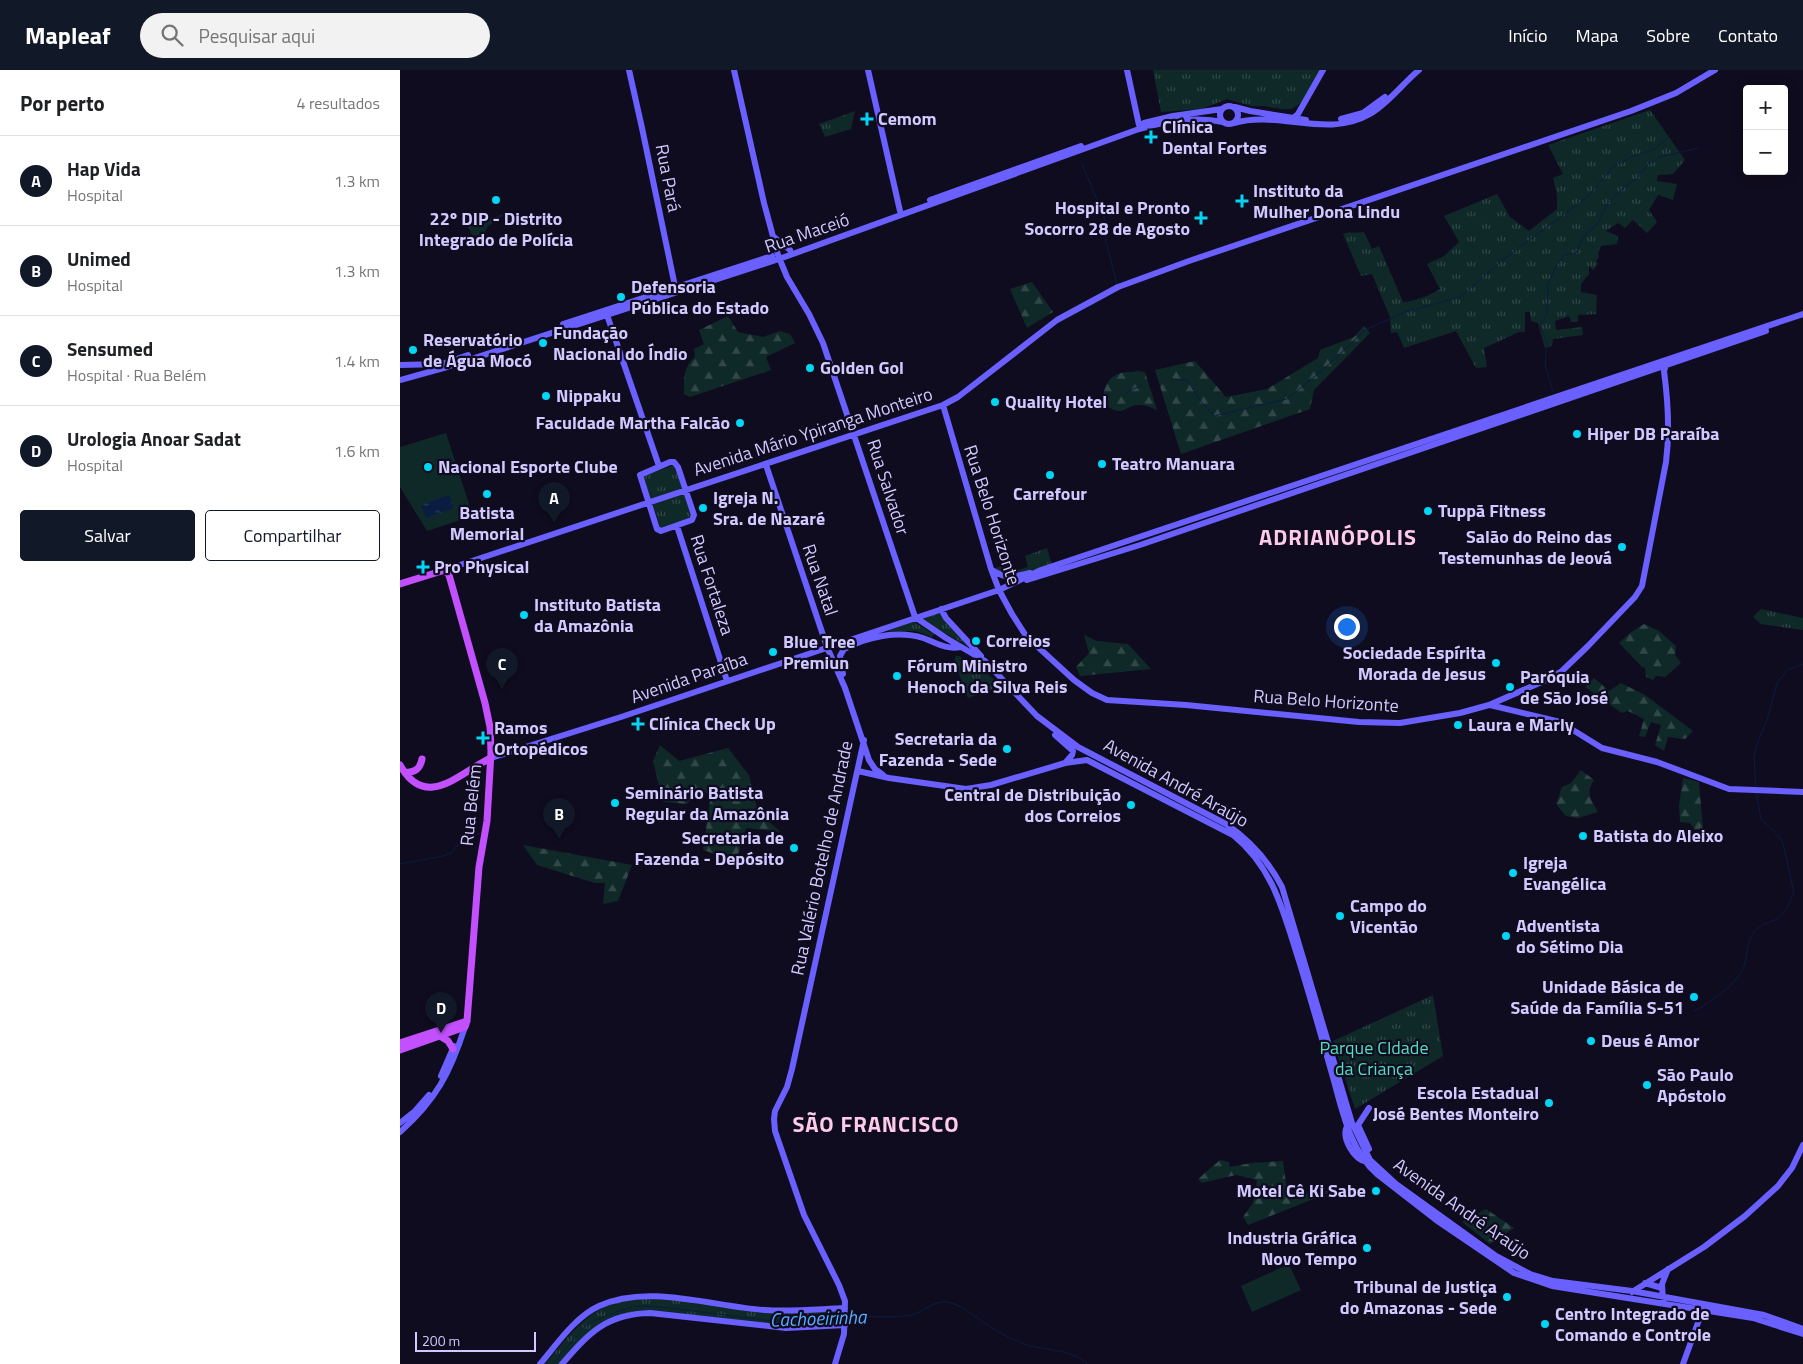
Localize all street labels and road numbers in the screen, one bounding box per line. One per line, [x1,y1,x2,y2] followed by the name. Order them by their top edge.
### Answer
[649,142,688,214] street label: Rua Pará
[761,205,853,260] street label: Rua Maceió
[690,380,936,483] street label: Avenida Mário Ypiranga Monteiro
[860,435,917,538] street label: Rua Salvador
[957,441,1028,588] street label: Rua Belo Horizonte
[684,531,741,639] street label: Rua Fortaleza
[796,540,845,619] street label: Rua Natal
[627,645,751,710] street label: Avenida Paraíba
[1252,682,1400,719] street label: Rua Belo Horizonte
[1099,731,1254,834] street label: Avenida André Araújo
[783,738,860,978] street label: Rua Valério Botelho de Andrade
[453,763,488,847] street label: Rua Belém
[1388,1151,1536,1266] street label: Avenida André Araújo

